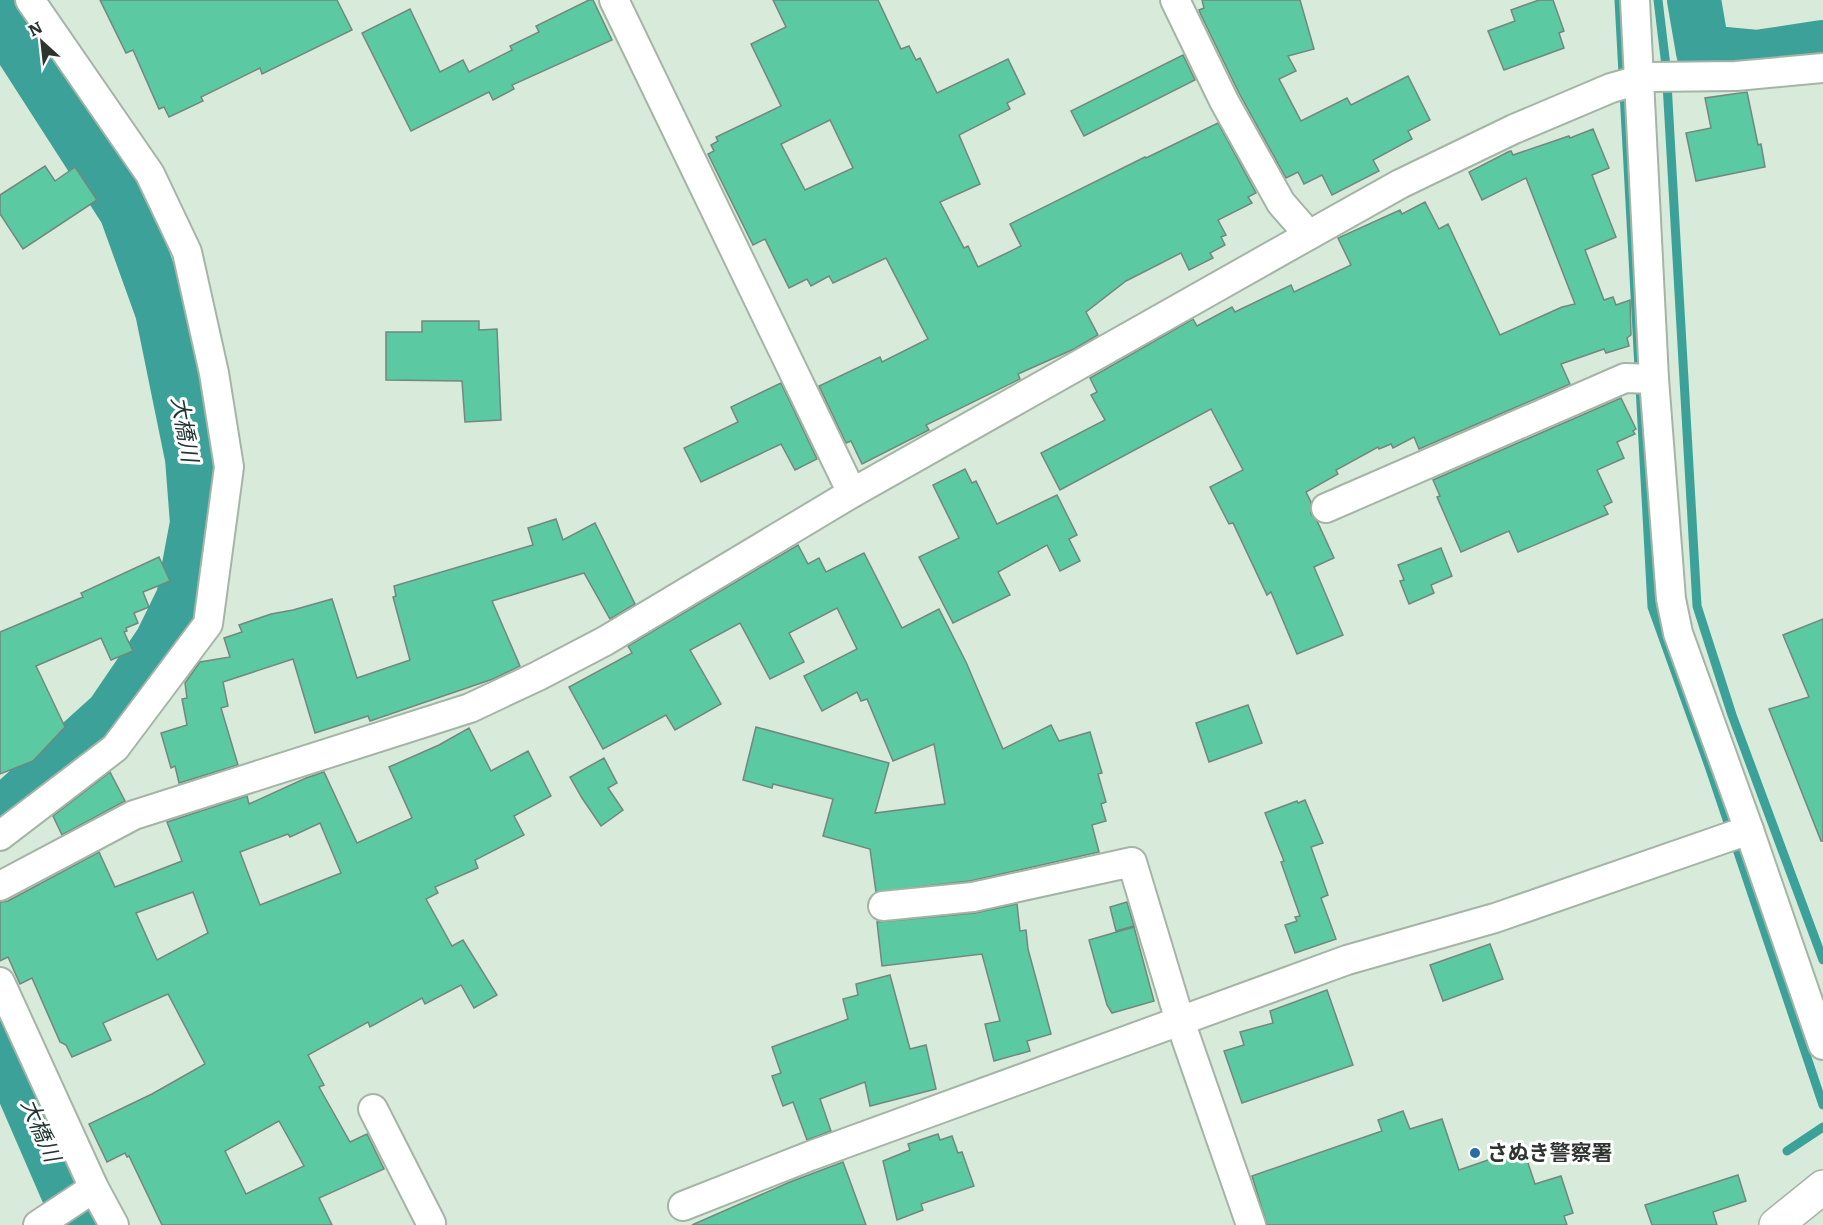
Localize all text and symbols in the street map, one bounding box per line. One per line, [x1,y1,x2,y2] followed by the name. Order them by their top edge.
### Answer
[12,12,72,72] north arrow
[23,14,46,41] text: N
[164,393,209,466] water label: 大橋川
[14,1093,71,1168] water label: 大橋川
[1487,1135,1613,1166] place label: さぬき警察署
[1468,1146,1482,1160] marker: さぬき警察署

